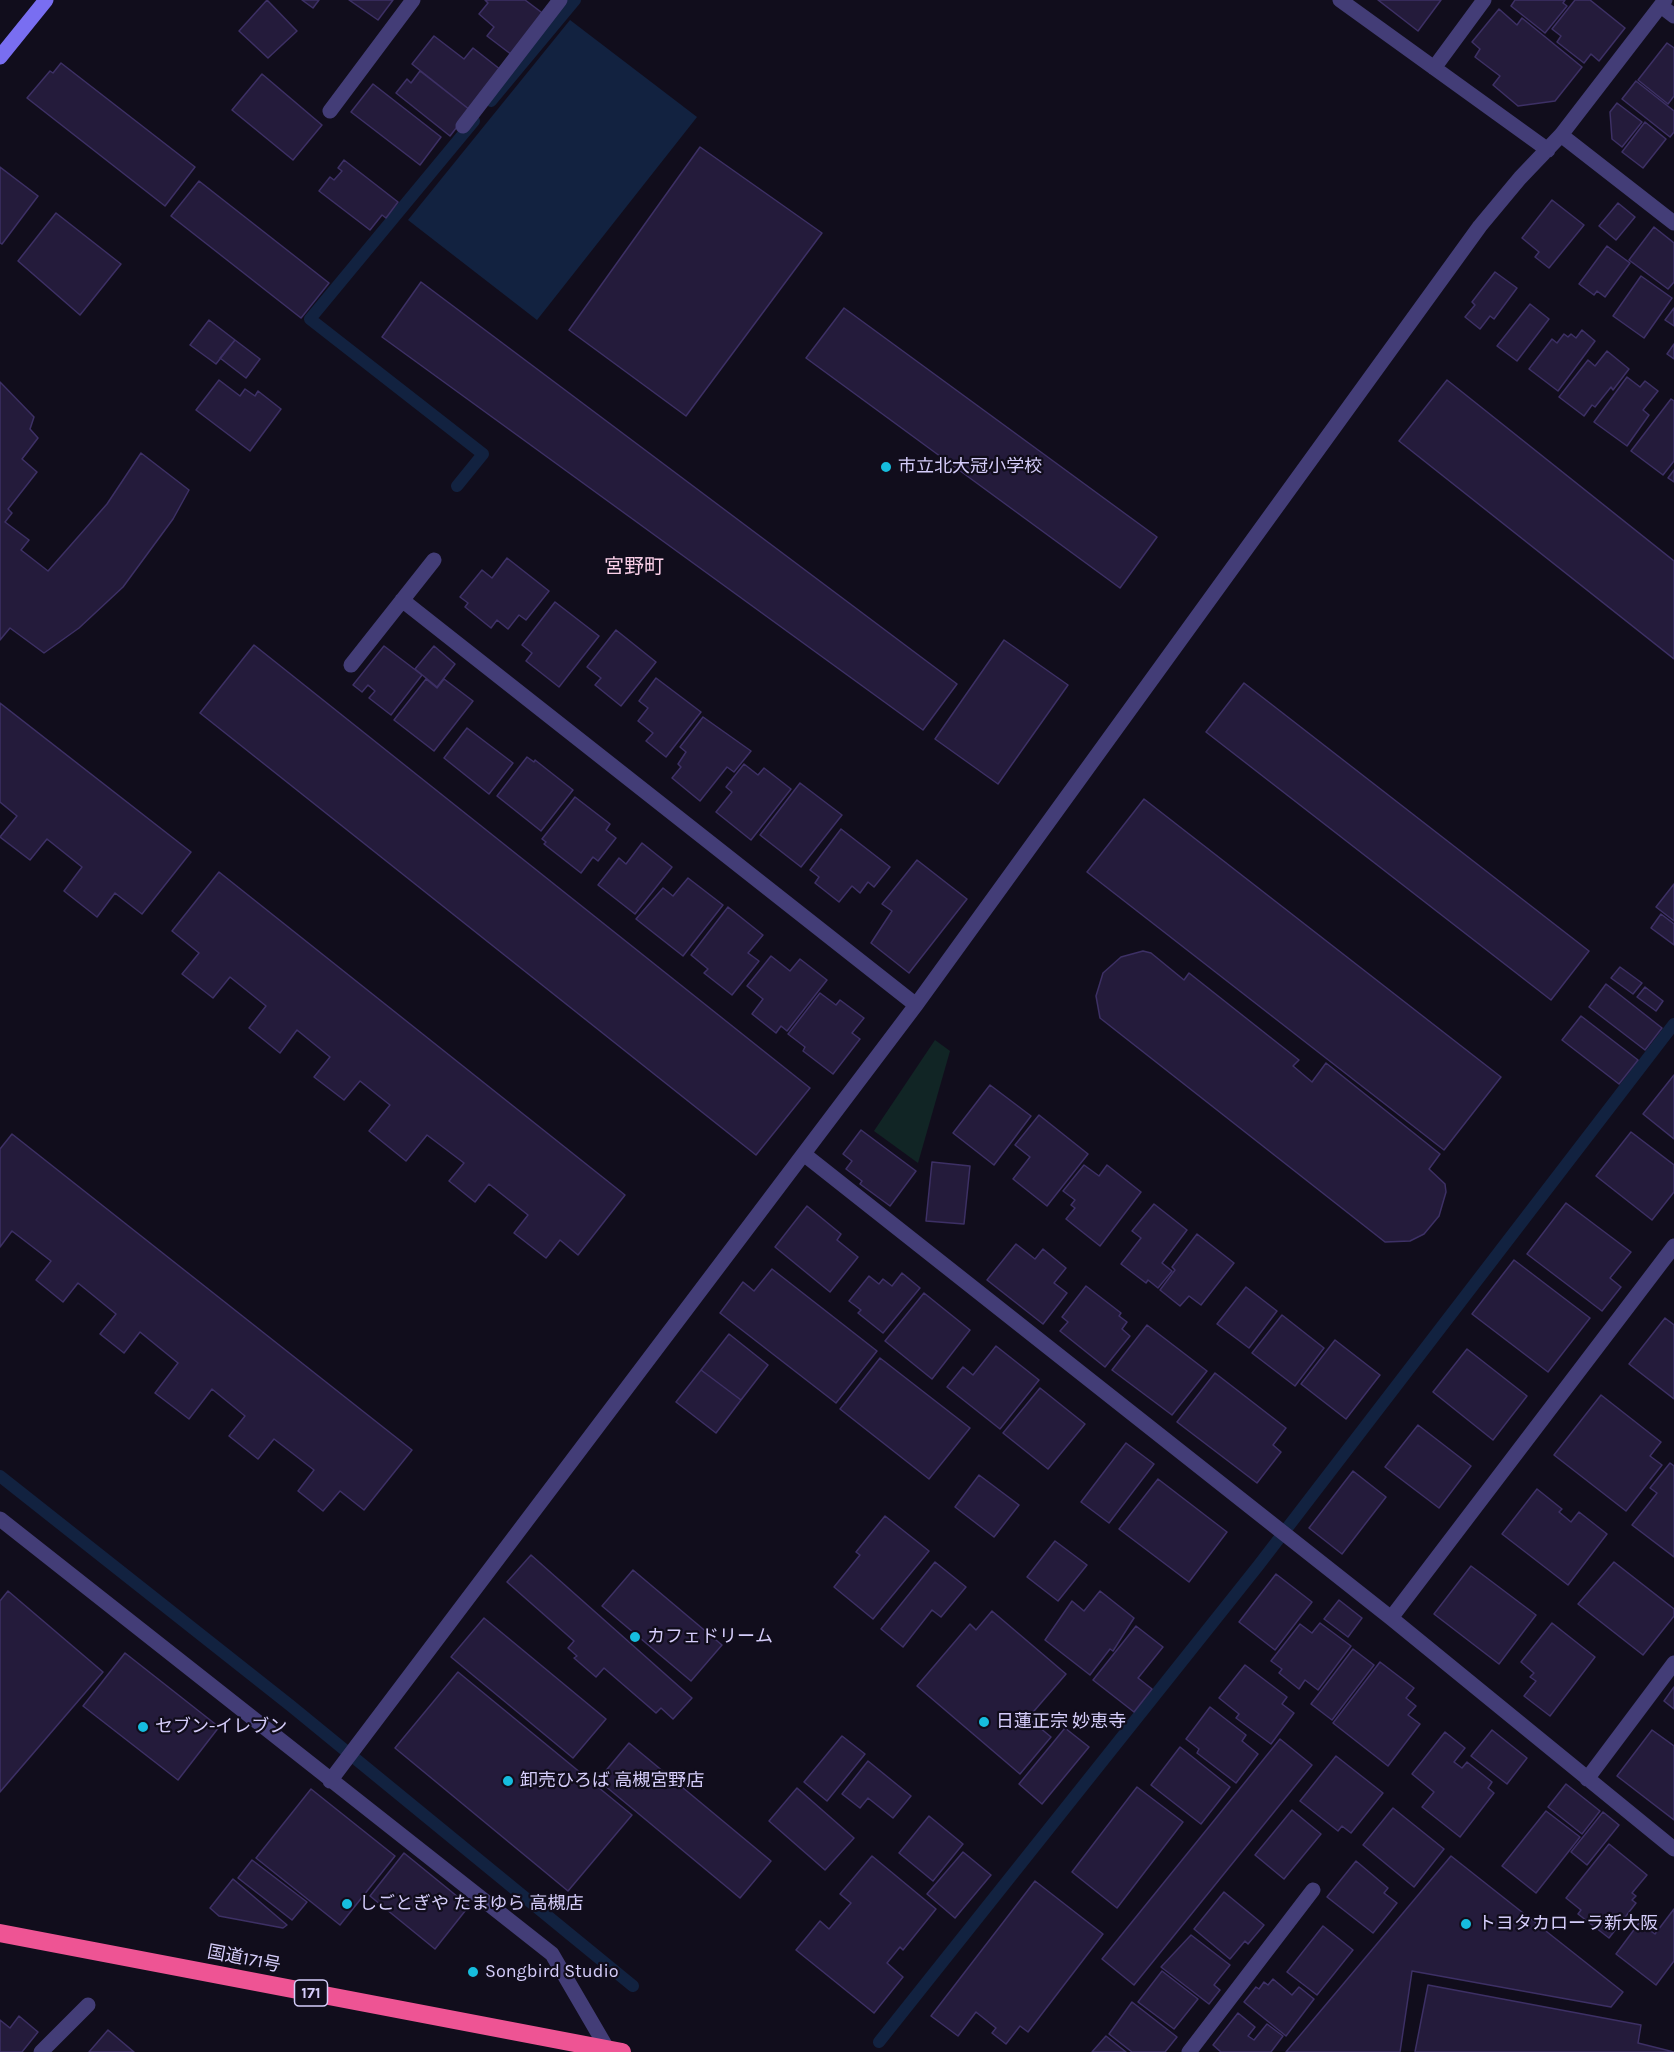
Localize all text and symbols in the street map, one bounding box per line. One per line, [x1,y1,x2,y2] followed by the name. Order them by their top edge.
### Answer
[898,456,1042,478] place label: 市立北大冠小学校
[879,460,893,474] marker: 市立北大冠小学校
[604,555,664,579] district label: 宮野町
[647,1626,773,1648] place label: カフェドリーム
[628,1630,642,1644] marker: カフェドリーム
[996,1711,1126,1733] place label: 日蓮正宗 妙恵寺
[977,1715,991,1729] marker: 日蓮正宗 妙恵寺
[155,1716,287,1738] place label: セブン-イレブン
[136,1720,150,1734] marker: セブン-イレブン
[520,1770,704,1792] place label: 卸売ひろば 高槻宮野店
[501,1774,515,1788] marker: 卸売ひろば 高槻宮野店
[359,1893,584,1915] place label: しごとぎや たまゆら 高槻店
[340,1897,354,1911] marker: しごとぎや たまゆら 高槻店
[1478,1913,1658,1935] place label: トヨタカローラ新大阪
[1459,1917,1473,1931] marker: トヨタカローラ新大阪
[205,1941,283,1977] street label: 国道171号
[485,1961,619,1983] place label: Songbird Studio
[466,1965,480,1979] marker: Songbird Studio
[294,1980,328,2006] road number: 171

